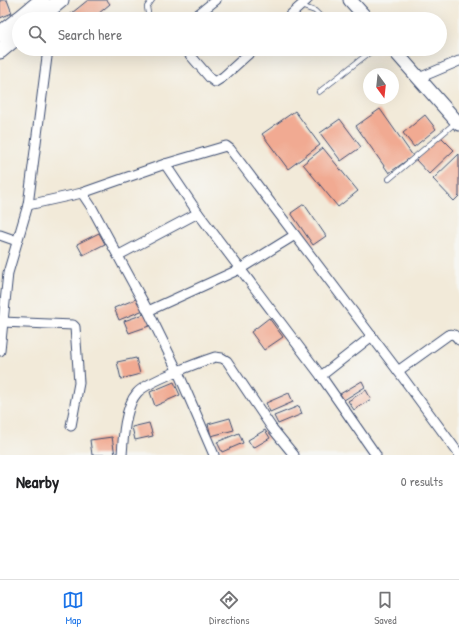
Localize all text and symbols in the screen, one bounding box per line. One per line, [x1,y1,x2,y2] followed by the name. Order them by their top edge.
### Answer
[12,12,447,56] search box
[26,23,48,45] icon: search
[58,24,122,45] text: Search here
[363,68,399,104] north arrow
[16,470,59,493] text: Nearby
[401,472,443,490] text: 0 results
[62,589,84,627] tab: Map
[209,589,250,627] tab: Directions
[374,589,397,627] tab: Saved

